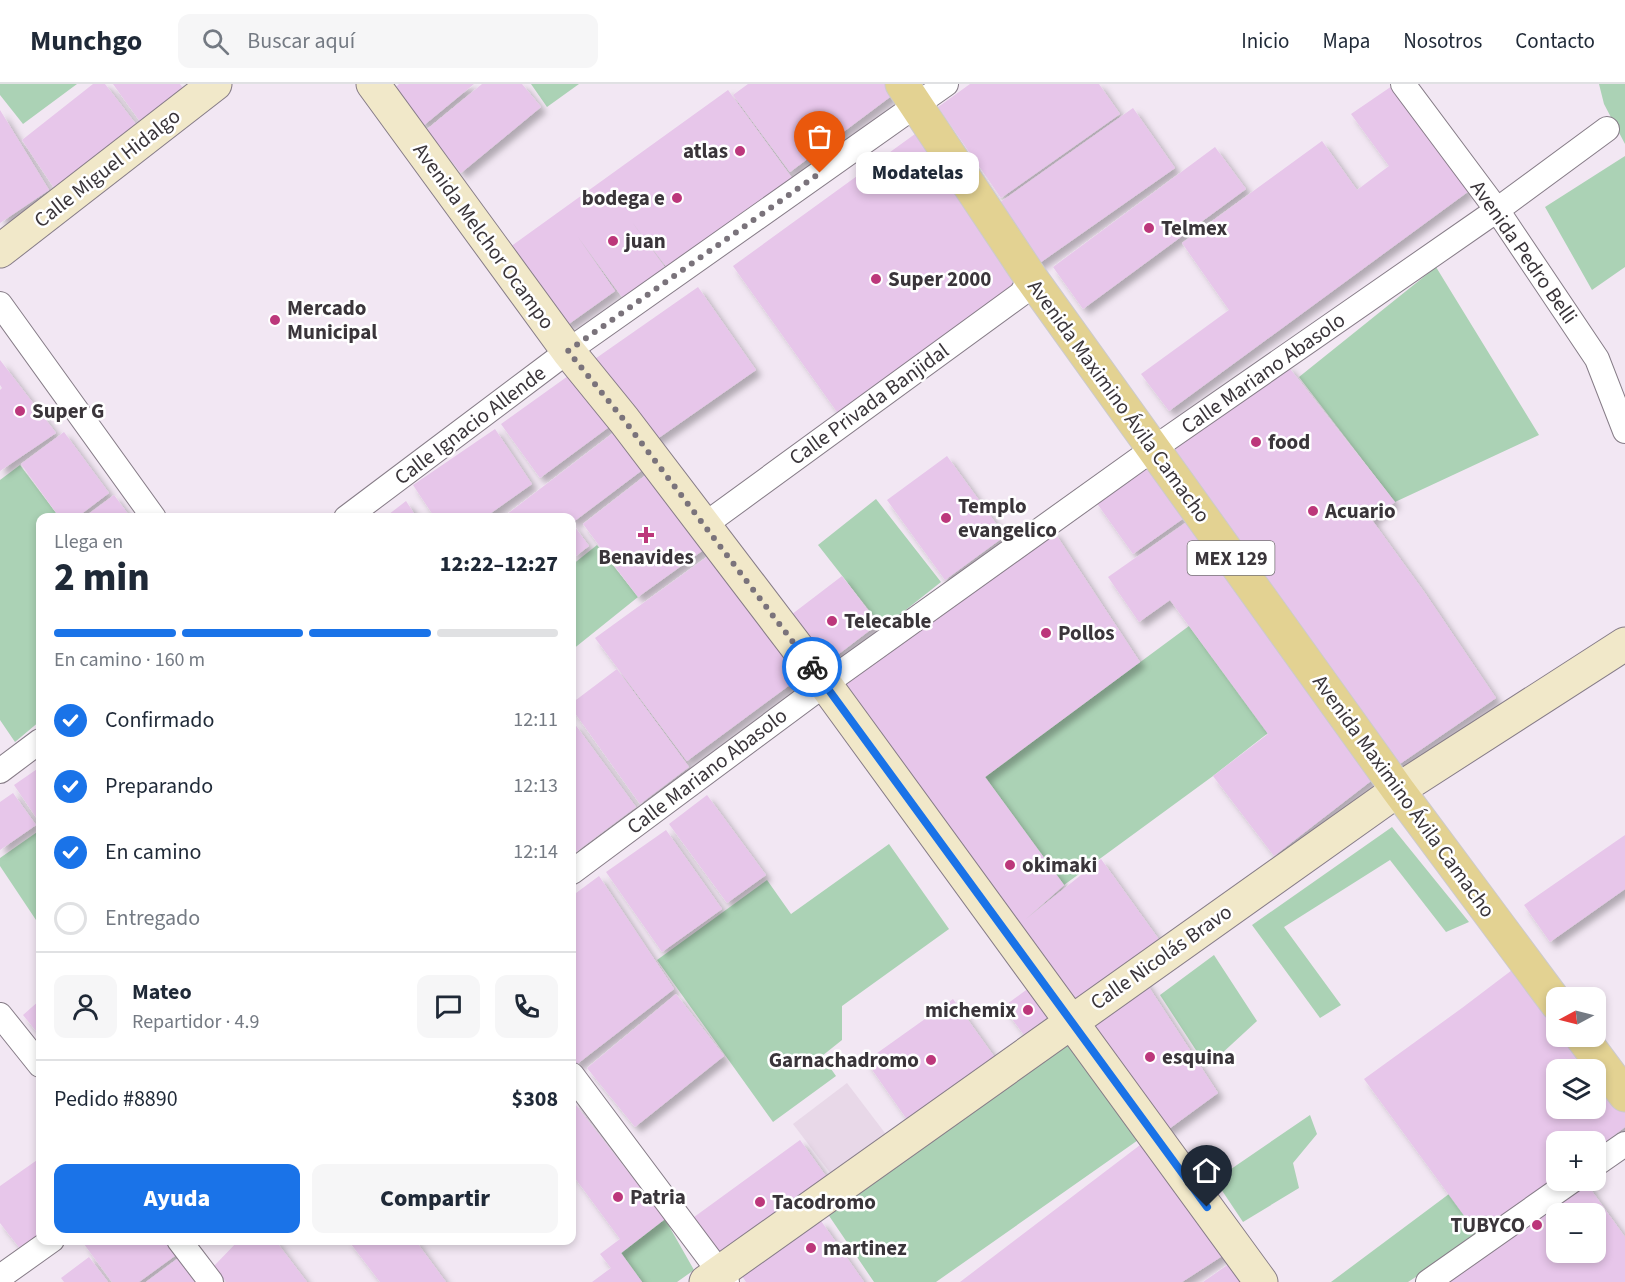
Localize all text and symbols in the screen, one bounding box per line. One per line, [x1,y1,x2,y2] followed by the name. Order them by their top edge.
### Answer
[178,14,598,68] search box
[30,21,142,61] text: Munchgo
[199,25,232,58] icon: search
[247,25,355,57] text: Buscar aquí
[1241,26,1289,56] text: Inicio
[1322,26,1370,56] text: Mapa
[1403,26,1482,56] text: Nosotros
[1515,26,1595,56] text: Contacto
[27,101,187,235] street label: Calle Miguel Hidalgo
[794,111,845,173] pin
[803,120,836,153] icon: bag
[683,136,728,166] place label: atlas
[406,137,562,335] street label: Avenida Melchor Ocampo
[733,144,747,158] marker: atlas
[856,152,979,194] callout: Modatelas
[872,159,963,187] text: Modatelas
[1463,174,1585,330] street label: Avenida Pedro Belli
[582,183,665,213] place label: bodega e
[670,191,684,205] marker: bodega e
[1161,213,1227,243] place label: Telmex
[1142,221,1156,235] marker: Telmex
[623,226,666,256] place label: juan
[606,234,620,248] marker: juan
[888,264,991,294] place label: Super 2000
[869,272,883,286] marker: Super 2000
[1021,273,1217,529] street label: Avenida Maximino Ávila Camacho
[287,293,377,347] place label: Mercado Municipal
[1175,305,1351,441] street label: Calle Mariano Abasolo
[268,313,282,327] marker: Mercado Municipal
[783,336,955,472] street label: Calle Privada Banjidal
[388,358,552,492] street label: Calle Ignacio Allende
[32,396,104,426] place label: Super G
[13,404,27,418] marker: Super G
[1268,427,1310,457] place label: food
[1249,435,1263,449] marker: food
[958,491,1057,545] place label: Templo evangelico
[1324,496,1396,526] place label: Acuario
[1306,504,1320,518] marker: Acuario
[939,511,953,525] marker: Templo evangelico
[54,528,123,556] text: Llega en
[639,528,653,542] marker: Benavides
[1188,541,1274,575] road number: MEX 129
[598,542,694,572] place label: Benavides
[440,548,558,580] text: 12:22–12:27
[54,550,150,606] text: 2 min
[844,606,932,636] place label: Telecable
[825,614,839,628] marker: Telecable
[1058,618,1115,648] place label: Pollos
[1039,626,1053,640] marker: Pollos
[782,637,842,697] courier
[54,646,205,674] text: En camino · 160 m
[796,651,829,684] icon: bike
[1306,668,1502,924] street label: Avenida Maximino Ávila Camacho
[620,701,794,841] street label: Calle Mariano Abasolo
[54,704,87,737] icon: check
[105,704,214,736] text: Confirmado
[513,706,558,734] text: 12:11
[54,770,87,803] icon: check
[105,770,213,802] text: Preparando
[513,772,558,800] text: 12:13
[54,836,87,869] icon: check
[105,836,202,868] text: En camino
[513,838,558,866] text: 12:14
[1022,850,1097,880] place label: okimaki
[1003,858,1017,872] marker: okimaki
[1084,897,1238,1017] street label: Calle Nicolás Bravo
[105,902,200,934] text: Entregado
[54,975,117,1038] button: person
[417,975,480,1038] button: chat
[495,975,558,1038] button: phone
[132,976,192,1008] text: Mateo
[1546,987,1606,1047] north arrow
[1546,987,1606,1263] map controls
[925,995,1016,1025] place label: michemix
[1021,1003,1035,1017] marker: michemix
[132,1008,259,1036] text: Repartidor · 4.9
[1162,1042,1235,1072] place label: esquina
[769,1045,919,1075] place label: Garnachadromo
[1143,1050,1157,1064] marker: esquina
[924,1053,938,1067] marker: Garnachadromo
[1546,1059,1606,1119] button: layers
[54,1083,178,1115] text: Pedido #8890
[512,1083,558,1115] text: $308
[1546,1131,1606,1191] button: +
[1181,1145,1232,1207] pin
[1190,1154,1223,1187] icon: home
[54,1164,300,1233] button: Ayuda
[312,1164,558,1233] button: Compartir
[630,1182,686,1212] place label: Patria
[772,1187,876,1217] place label: Tacodromo
[611,1190,625,1204] marker: Patria
[753,1195,767,1209] marker: Tacodromo
[1546,1203,1606,1263] button: −
[1451,1210,1525,1240] place label: TUBYCO
[1530,1218,1544,1232] marker: TUBYCO
[823,1233,907,1263] place label: martinez
[804,1241,818,1255] marker: martinez

